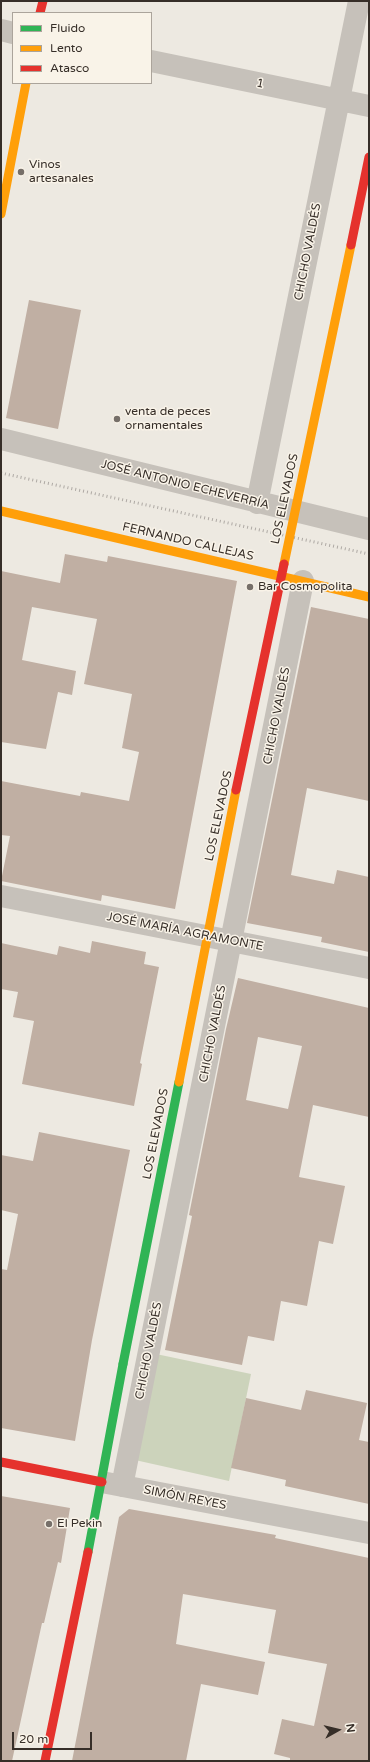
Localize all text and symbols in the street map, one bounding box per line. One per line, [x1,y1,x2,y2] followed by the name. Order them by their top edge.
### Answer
[12,12,152,84] legend
[50,21,85,35] text: Fluido
[50,41,83,55] text: Lento
[50,61,89,75] text: Atasco
[255,76,265,92] street label: 1
[29,158,94,186] place label: Vinos artesanales
[16,167,26,177] marker: Vinos artesanales
[292,202,324,302] street label: CHICHO VALDÉS
[125,405,210,433] place label: venta de peces ornamentales
[112,414,122,424] marker: venta de peces ornamentales
[268,452,302,546] street label: LOS ELEVADOS
[99,457,271,513] street label: JOSÉ ANTONIO ECHEVERRÍA
[121,520,255,564] street label: FERNANDO CALLEJAS
[258,580,352,594] place label: Bar Cosmopolita
[245,582,255,592] marker: Bar Cosmopolita
[261,666,293,766] street label: CHICHO VALDÉS
[202,769,236,863] street label: LOS ELEVADOS
[105,910,265,954] street label: JOSÉ MARÍA AGRAMONTE
[197,984,229,1084] street label: CHICHO VALDÉS
[140,1087,172,1181] street label: LOS ELEVADOS
[133,1301,165,1401] street label: CHICHO VALDÉS
[142,1483,228,1513] street label: SIMÓN REYES
[57,1517,102,1531] place label: El Pekin
[44,1519,54,1529] marker: El Pekin
[318,1710,358,1750] north arrow
[343,1723,357,1734] text: N
[14,1724,94,1750] scale bar
[19,1732,48,1746] text: 20 m

